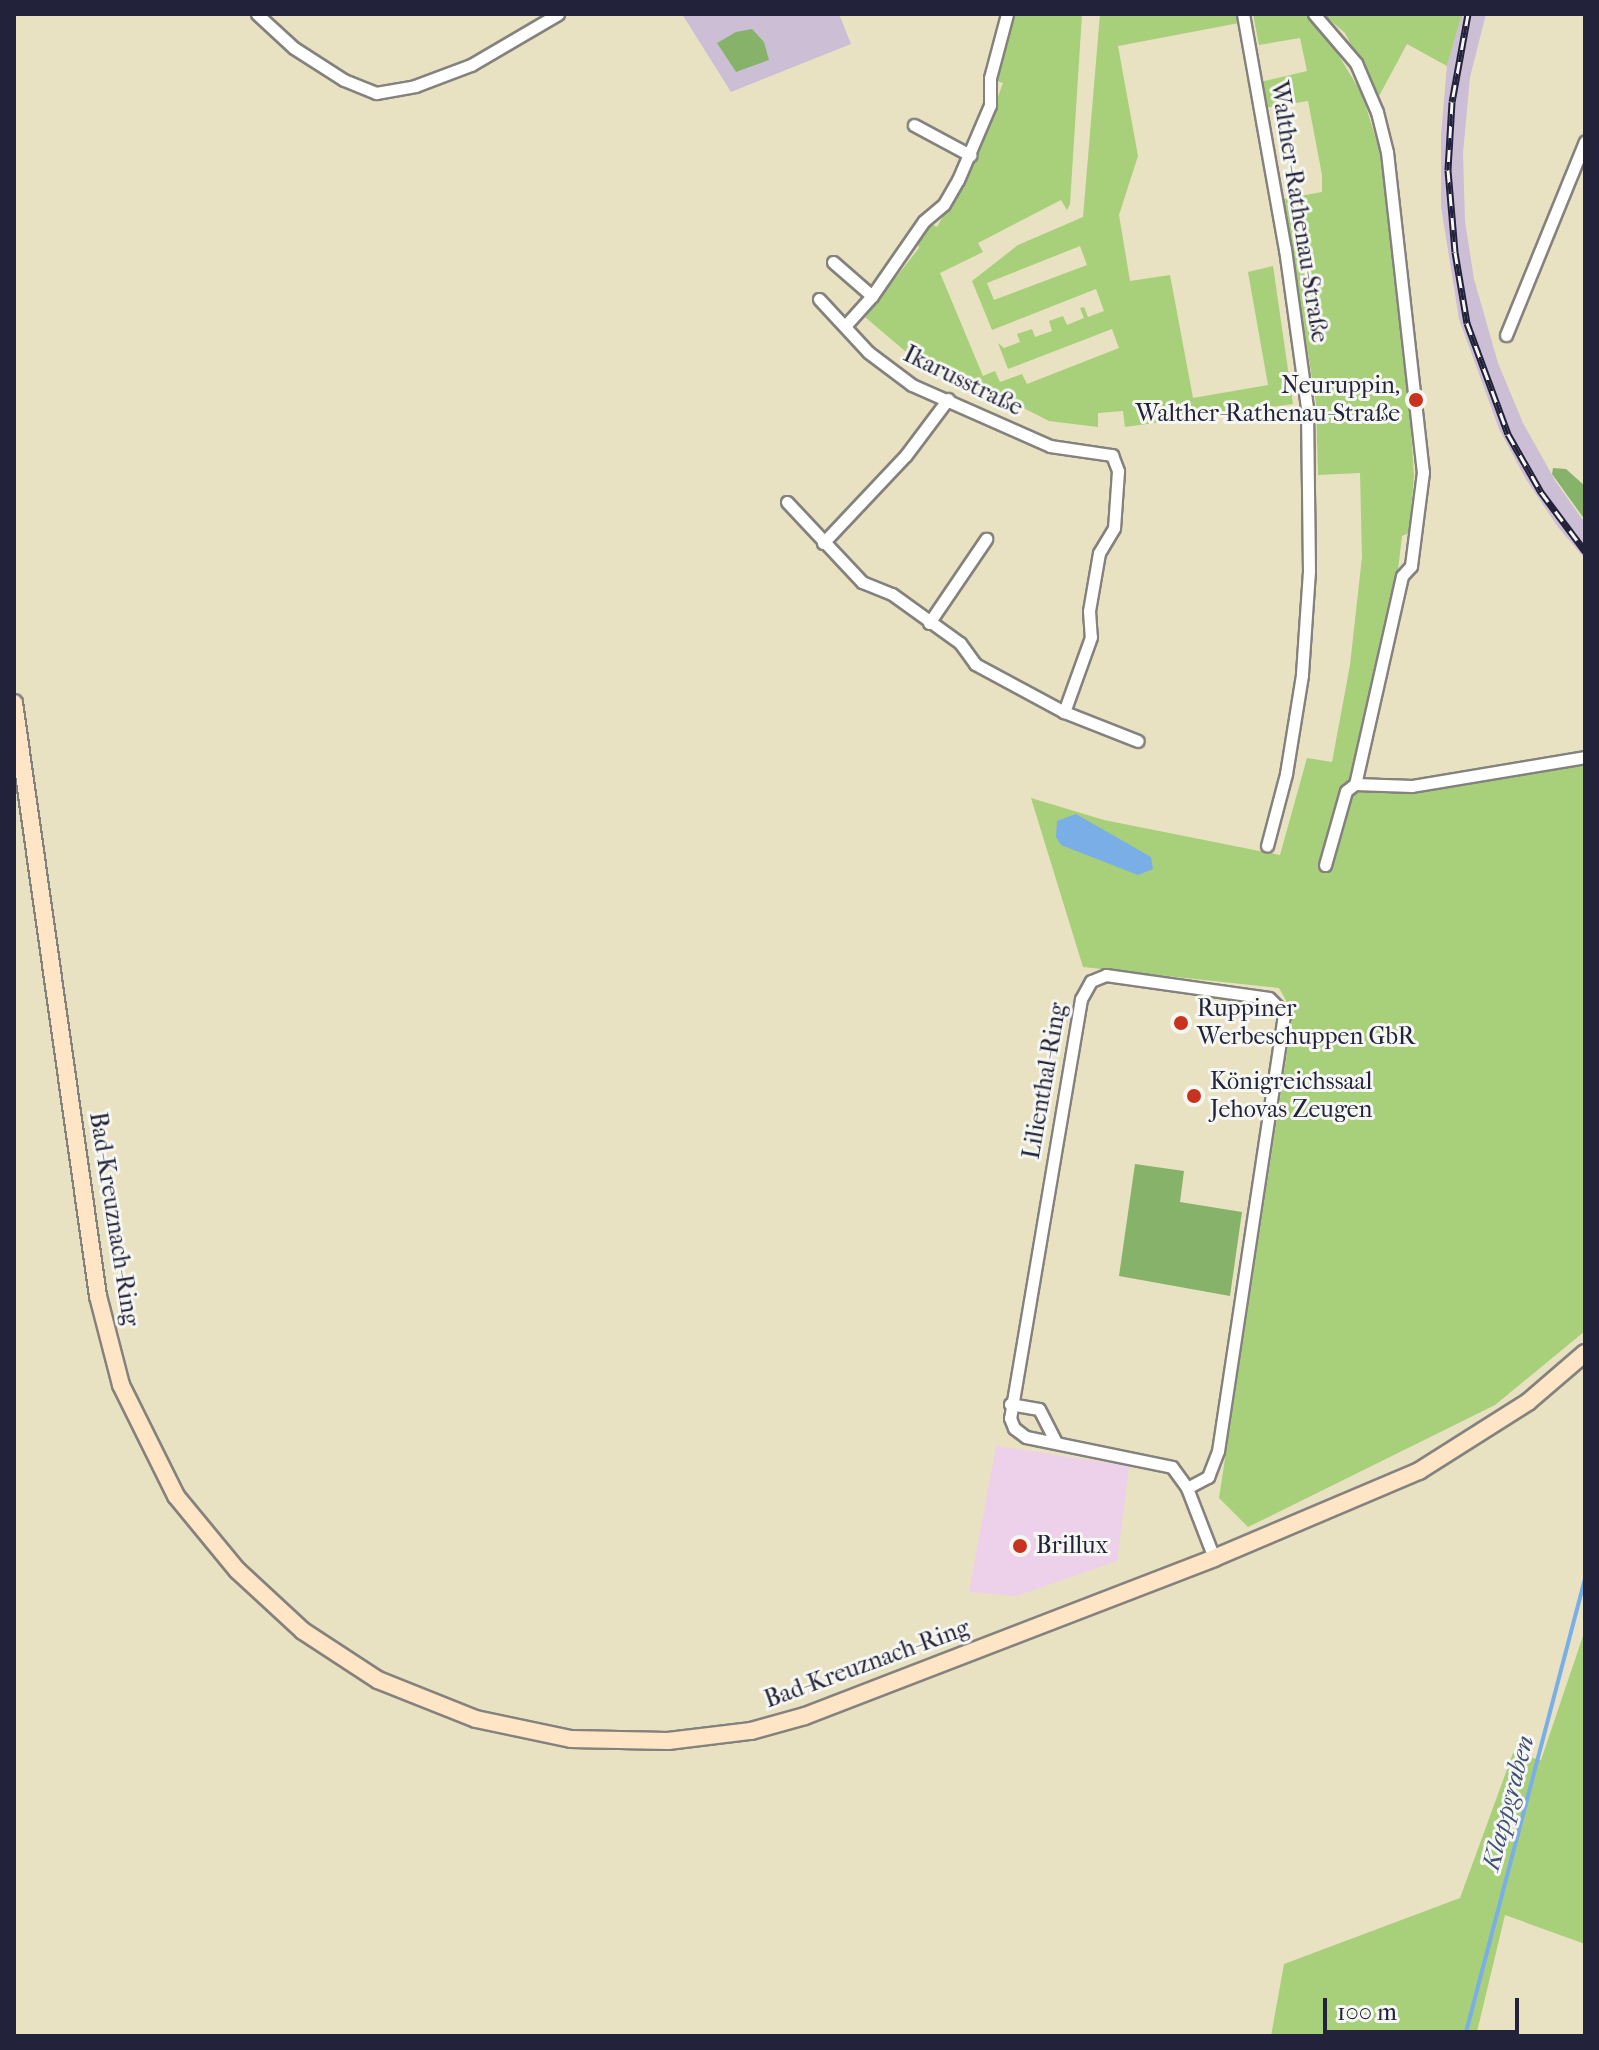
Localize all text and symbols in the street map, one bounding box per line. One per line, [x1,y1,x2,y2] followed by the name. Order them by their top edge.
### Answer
[1264,79,1334,345] street label: Walther-Rathenau-Straße
[899,340,1027,422] street label: Ikarusstraße
[1136,372,1400,428] place label: Neuruppin, Walther-Rathenau-Straße
[1407,391,1425,409] marker: Neuruppin, Walther-Rathenau-Straße
[1197,995,1415,1051] place label: Ruppiner Werbeschuppen GbR
[1017,1001,1073,1161] street label: Lilienthal-Ring
[1172,1014,1190,1032] marker: Ruppiner Werbeschuppen GbR
[1210,1068,1373,1124] place label: Königreichssaal Jehovas Zeugen
[1185,1087,1203,1105] marker: Königreichssaal Jehovas Zeugen
[83,1110,145,1328] street label: Bad-Kreuznach-Ring
[1036,1532,1108,1560] place label: Brillux
[1011,1537,1029,1555] marker: Brillux
[761,1614,973,1714] street label: Bad-Kreuznach-Ring
[1475,1732,1541,1874] water label: Klappgraben
[1327,1982,1523,2032] scale bar
[1337,1998,1397,2026] text: 100 m

